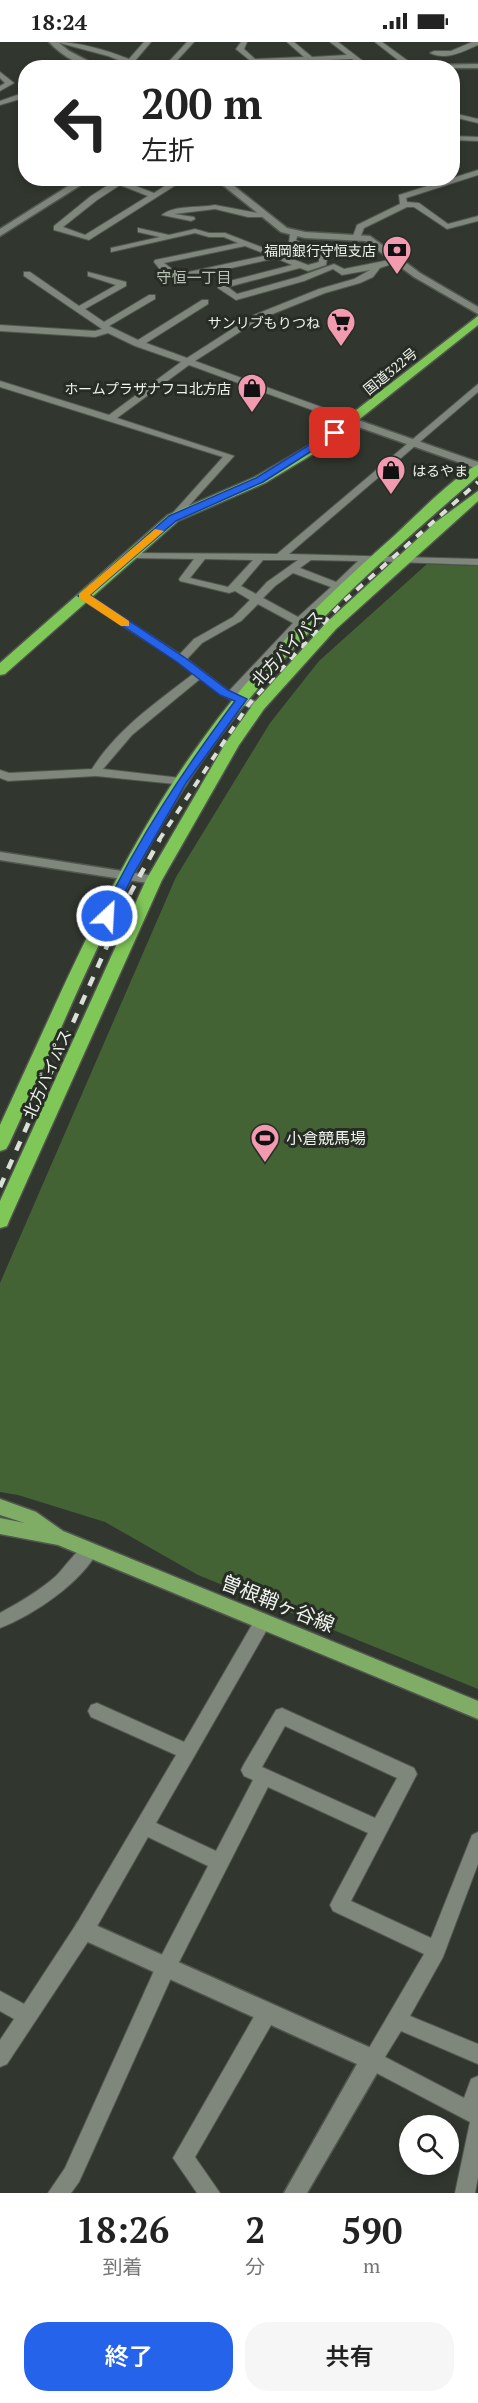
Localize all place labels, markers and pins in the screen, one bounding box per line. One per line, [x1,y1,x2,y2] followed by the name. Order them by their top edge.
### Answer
[381,234,413,276] bank icon: 福岡銀行守恒支店
[264,241,376,260] place label: 福岡銀行守恒支店
[325,306,357,348] supermarket icon: サンリブもりつね
[208,313,320,332] place label: サンリブもりつね
[236,372,268,414] shop icon: ホームプラザナフコ北方店
[64,379,231,398] place label: ホームプラザナフコ北方店
[309,407,360,458] pin
[375,454,407,496] shop icon: はるやま
[412,461,468,480] place label: はるやま
[249,1122,281,1164] sports icon: 小倉競馬場
[286,1127,366,1149] place label: 小倉競馬場

